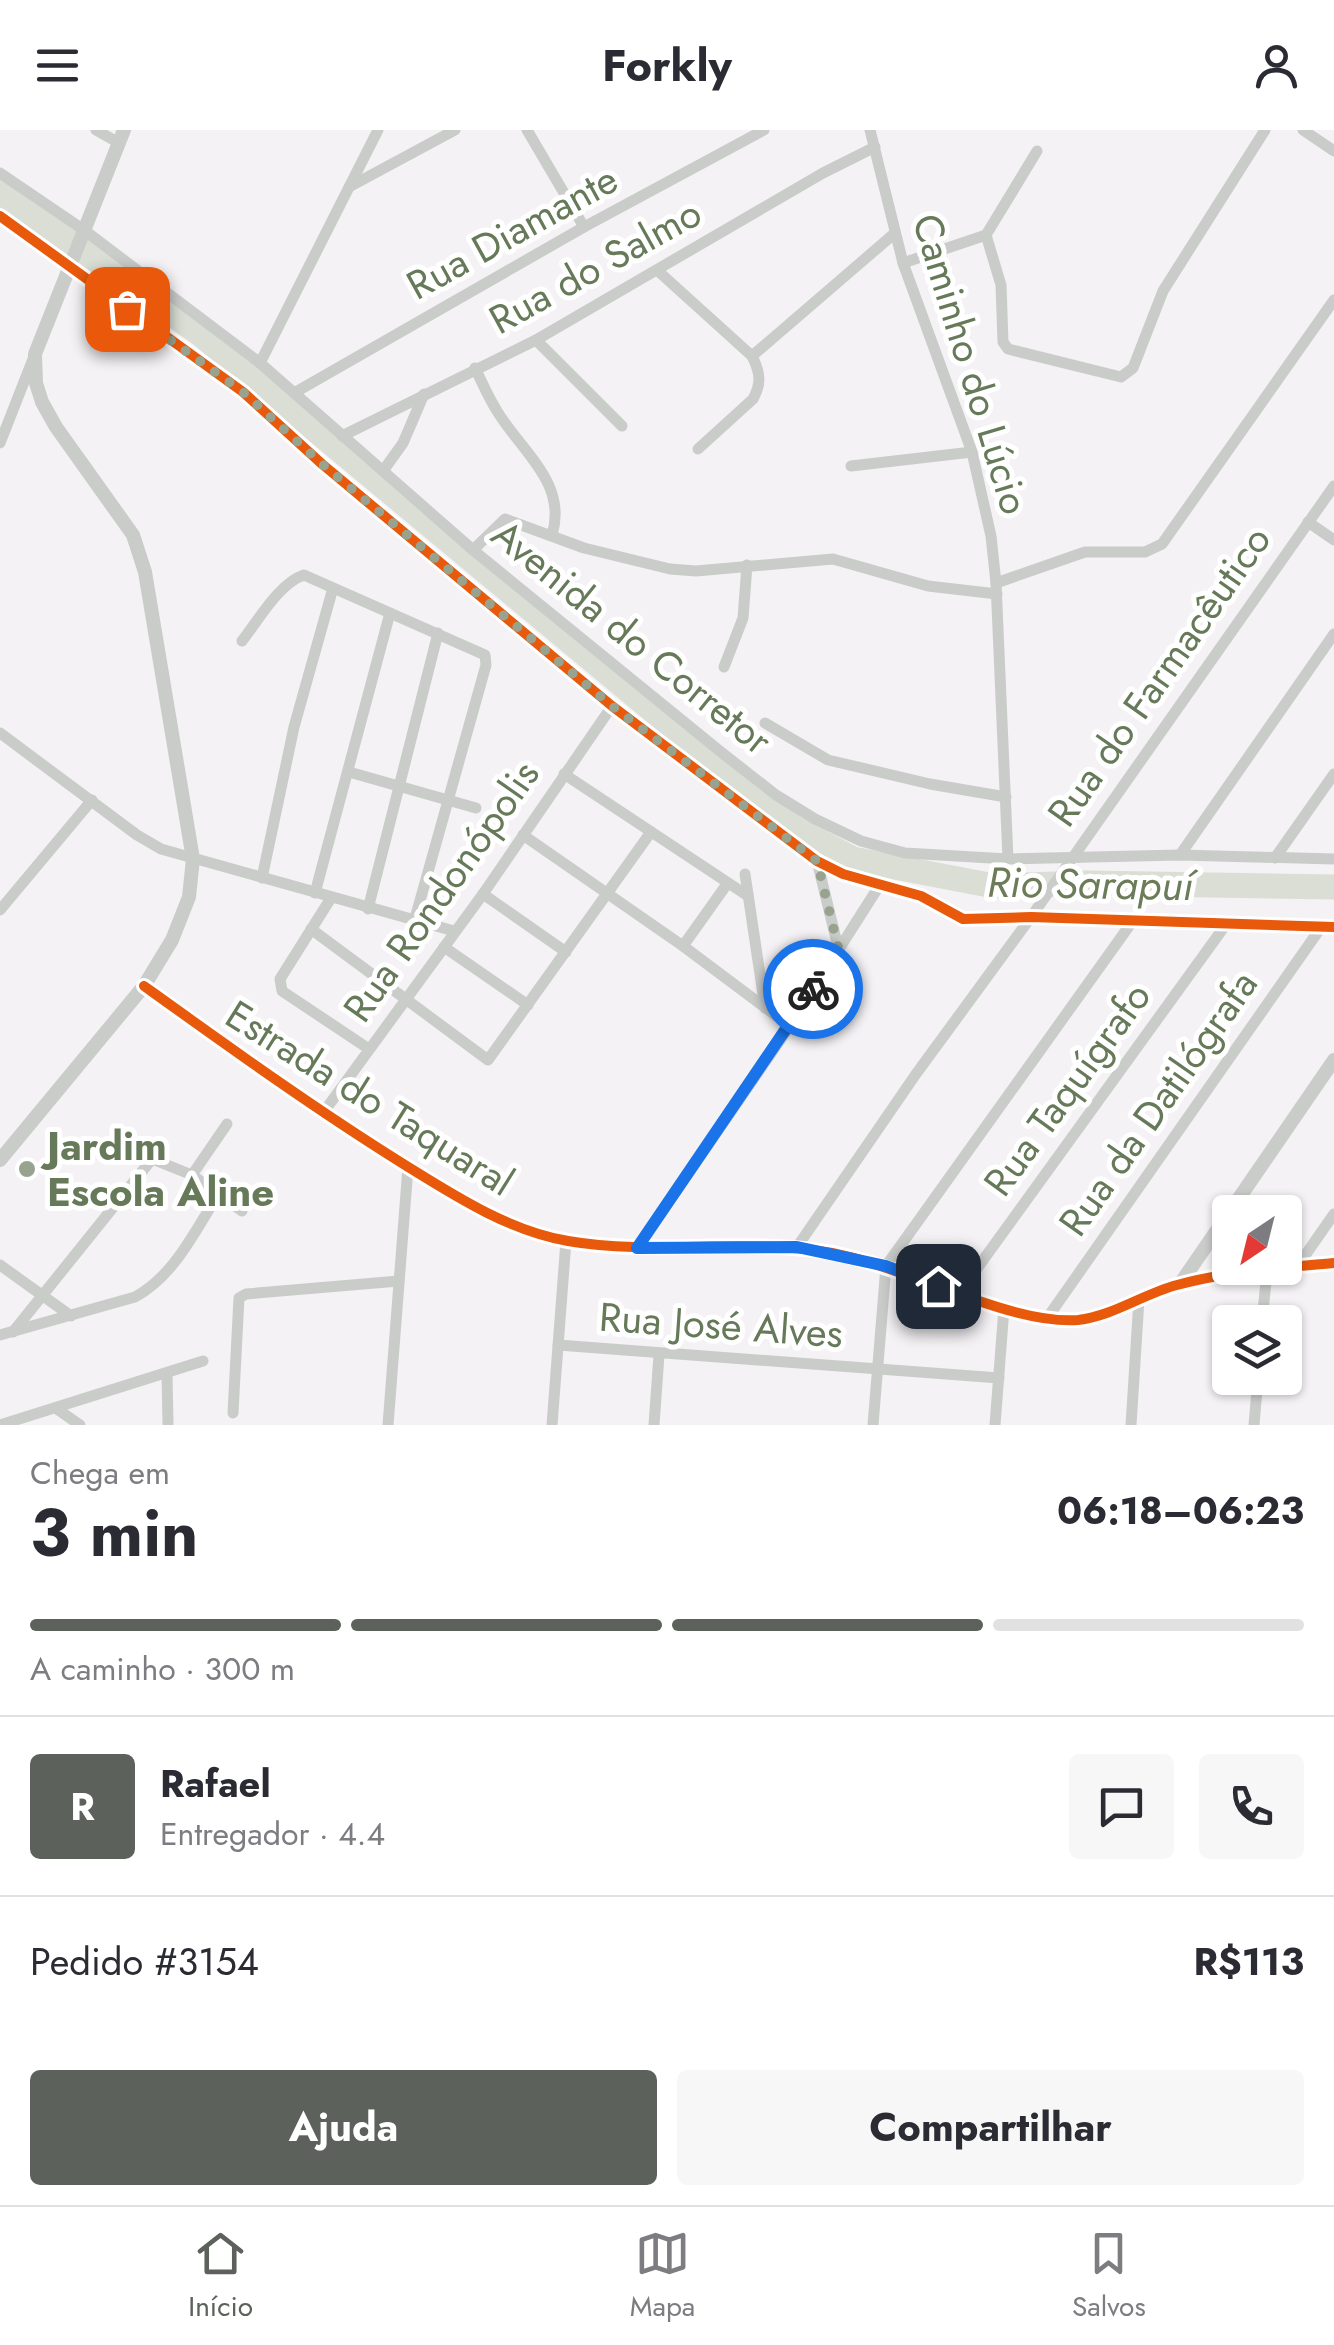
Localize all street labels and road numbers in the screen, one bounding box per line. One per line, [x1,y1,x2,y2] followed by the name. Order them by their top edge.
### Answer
[396,150,628,314] street label: Rua Diamante
[478,184,712,348] street label: Rua do Salmo
[898,207,1044,521] street label: Caminho do Lúcio
[479,506,785,769] street label: Avenida do Corretor
[1033,514,1285,838] street label: Rua do Farmacêutico
[329,748,553,1034] street label: Rua Rondonópolis
[1045,958,1271,1248] street label: Rua da Datilógrafa
[970,970,1164,1208] street label: Rua Taquígrafo
[215,986,525,1210] street label: Estrada do Taquaral
[597,1288,845,1362] street label: Rua José Alves

